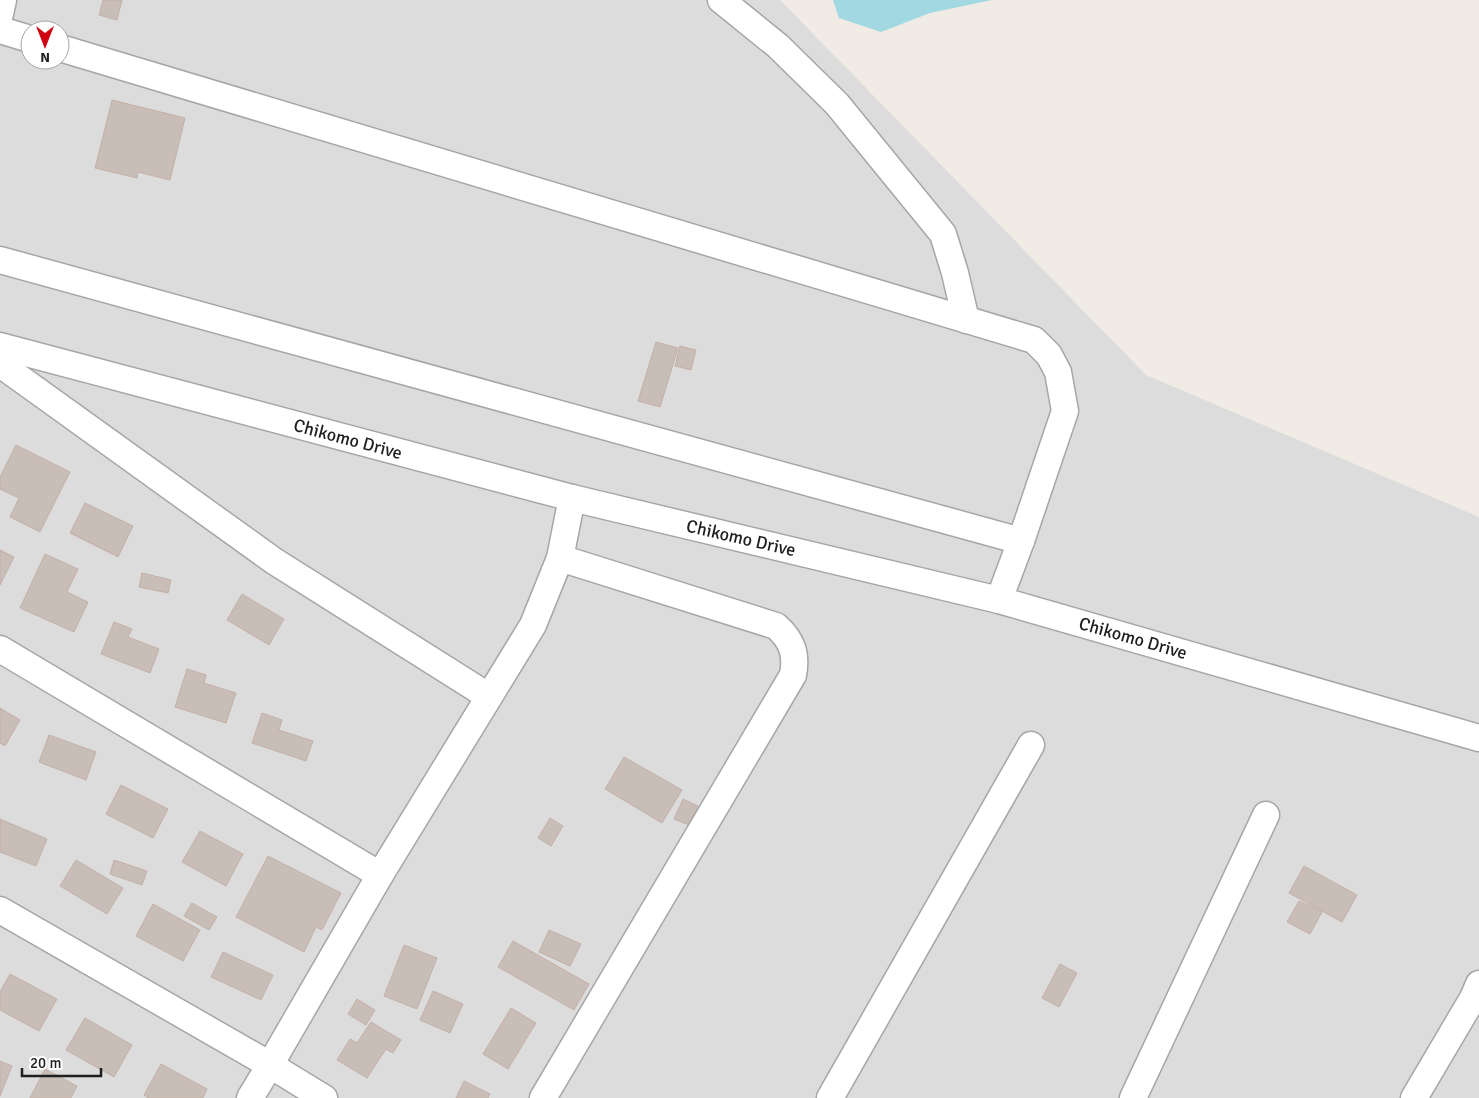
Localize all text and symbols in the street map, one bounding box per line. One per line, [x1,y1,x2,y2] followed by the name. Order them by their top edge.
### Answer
[20,20,70,70] north arrow
[40,49,50,66] text: N
[291,414,405,464] street label: Chikomo Drive
[684,515,798,561] street label: Chikomo Drive
[1076,612,1190,664] street label: Chikomo Drive
[22,1046,101,1078] scale bar
[30,1054,61,1072] text: 20 m

